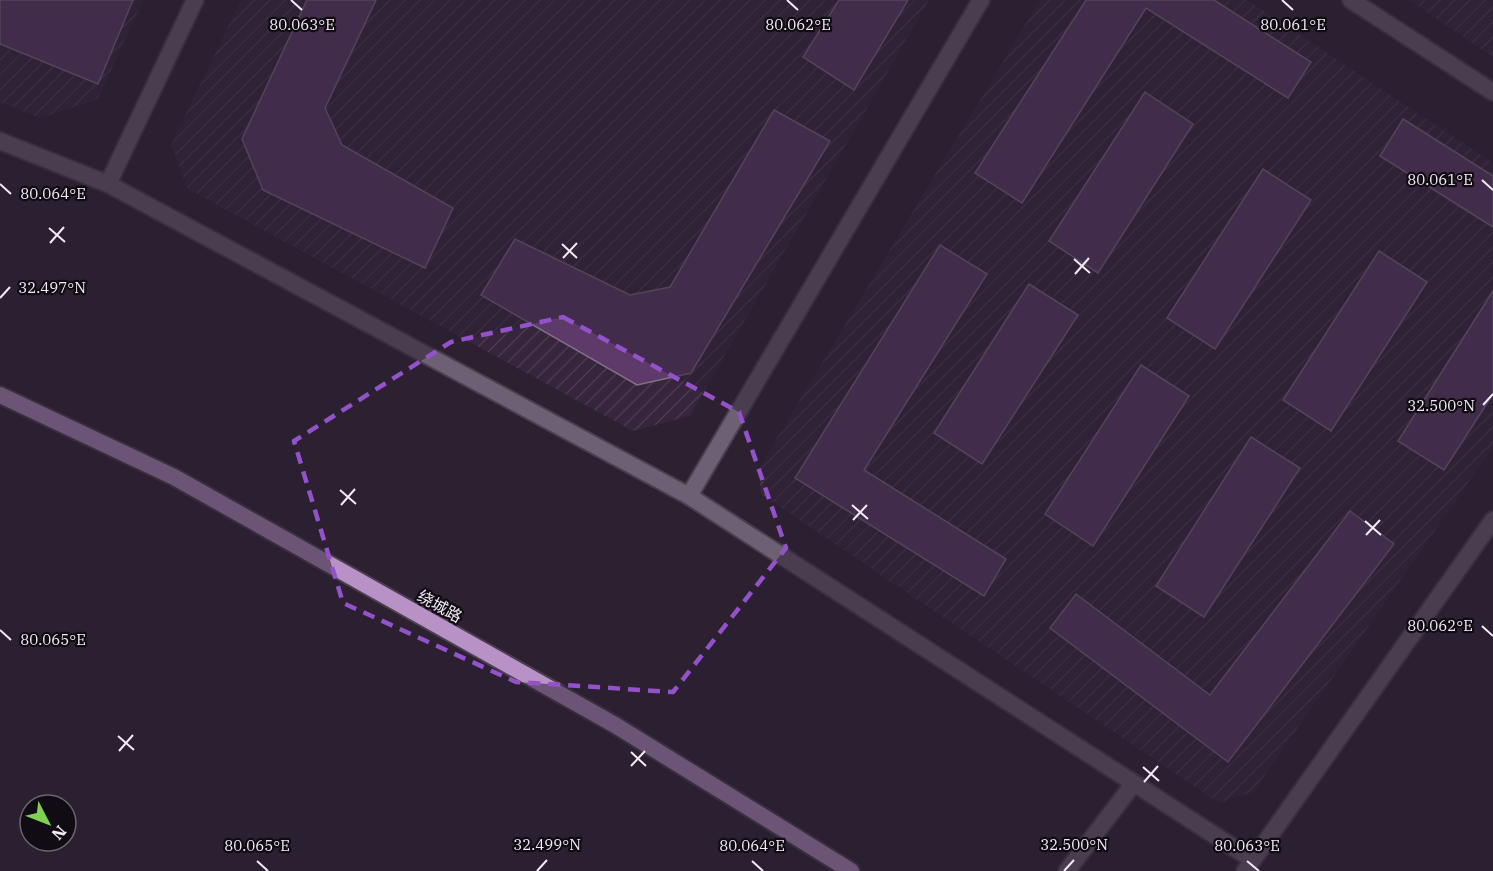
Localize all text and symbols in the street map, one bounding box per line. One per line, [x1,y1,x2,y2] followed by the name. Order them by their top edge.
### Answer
[269,15,335,34] text: 80.063°E
[765,15,831,34] text: 80.062°E
[1260,15,1326,34] text: 80.061°E
[1407,170,1473,189] text: 80.061°E
[20,184,86,203] text: 80.064°E
[18,278,86,297] text: 32.497°N
[1407,396,1475,415] text: 32.500°N
[414,586,466,626] street label: 绕城路
[1407,616,1473,635] text: 80.062°E
[20,630,86,649] text: 80.065°E
[18,793,78,853] north arrow
[47,822,71,844] text: N
[513,835,581,854] text: 32.499°N
[1040,835,1108,854] text: 32.500°N
[224,836,290,855] text: 80.065°E
[719,836,785,855] text: 80.064°E
[1214,836,1280,855] text: 80.063°E

